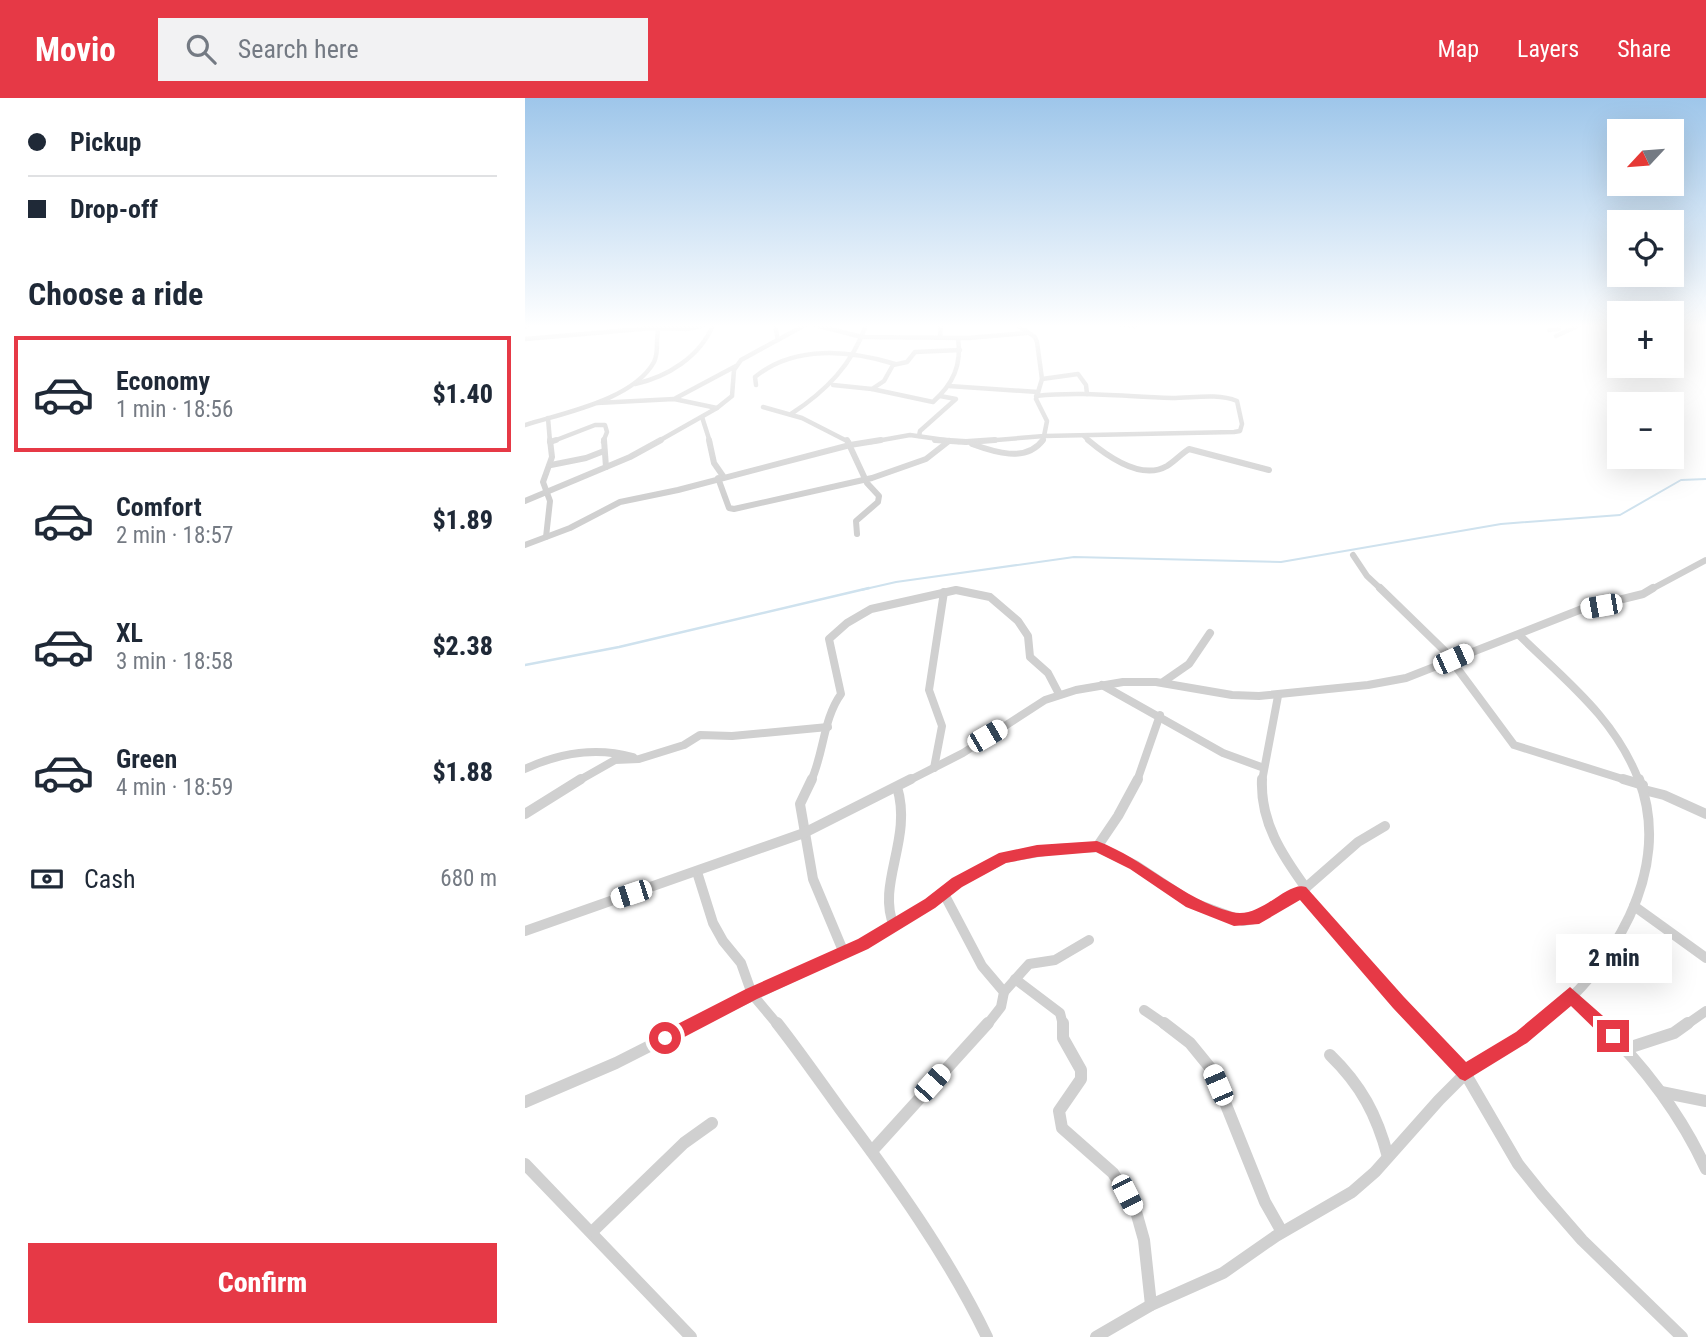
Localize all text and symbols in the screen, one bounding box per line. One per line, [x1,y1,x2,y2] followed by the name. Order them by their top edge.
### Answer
[158,18,648,81] search box
[35,30,116,69] text: Movio
[182,30,220,68] icon: search
[238,34,359,64] text: Search here
[1438,35,1479,63] text: Map
[1517,35,1579,63] text: Layers
[1617,35,1671,63] text: Share
[1607,119,1683,196] north arrow
[1607,119,1684,469] map controls
[70,127,141,157] text: Pickup
[70,194,158,224] text: Drop-off
[1607,210,1684,287] button: locate
[28,275,203,313] text: Choose a ride
[1607,301,1684,378] button: +
[32,363,95,426] icon: car
[116,366,210,396] text: Economy
[432,379,493,409] text: $1.40
[1607,392,1684,469] button: −
[116,396,233,423] text: 1 min · 18:56
[32,489,95,552] icon: car
[116,492,202,522] text: Comfort
[432,505,493,535] text: $1.89
[116,522,233,549] text: 2 min · 18:57
[1579,592,1624,620] car
[32,615,95,678] icon: car
[116,618,143,648] text: XL
[432,631,493,661] text: $2.38
[1430,641,1477,677] car
[116,648,233,675] text: 3 min · 18:58
[964,716,1011,756] car
[32,741,95,804] icon: car
[116,744,177,774] text: Green
[432,757,493,787] text: $1.88
[116,774,233,801] text: 4 min · 18:59
[28,860,66,898] icon: cash
[84,864,136,894] text: Cash
[440,865,497,892] text: 680 m
[608,878,655,910] car
[1555,934,1671,984] callout: 2 min
[1588,945,1640,972] text: 2 min
[1597,1020,1629,1052] route end
[649,1022,681,1054] route start
[911,1060,954,1106] car
[1201,1062,1236,1108] car
[1109,1172,1146,1218] car
[28,1243,497,1323] button: Confirm

